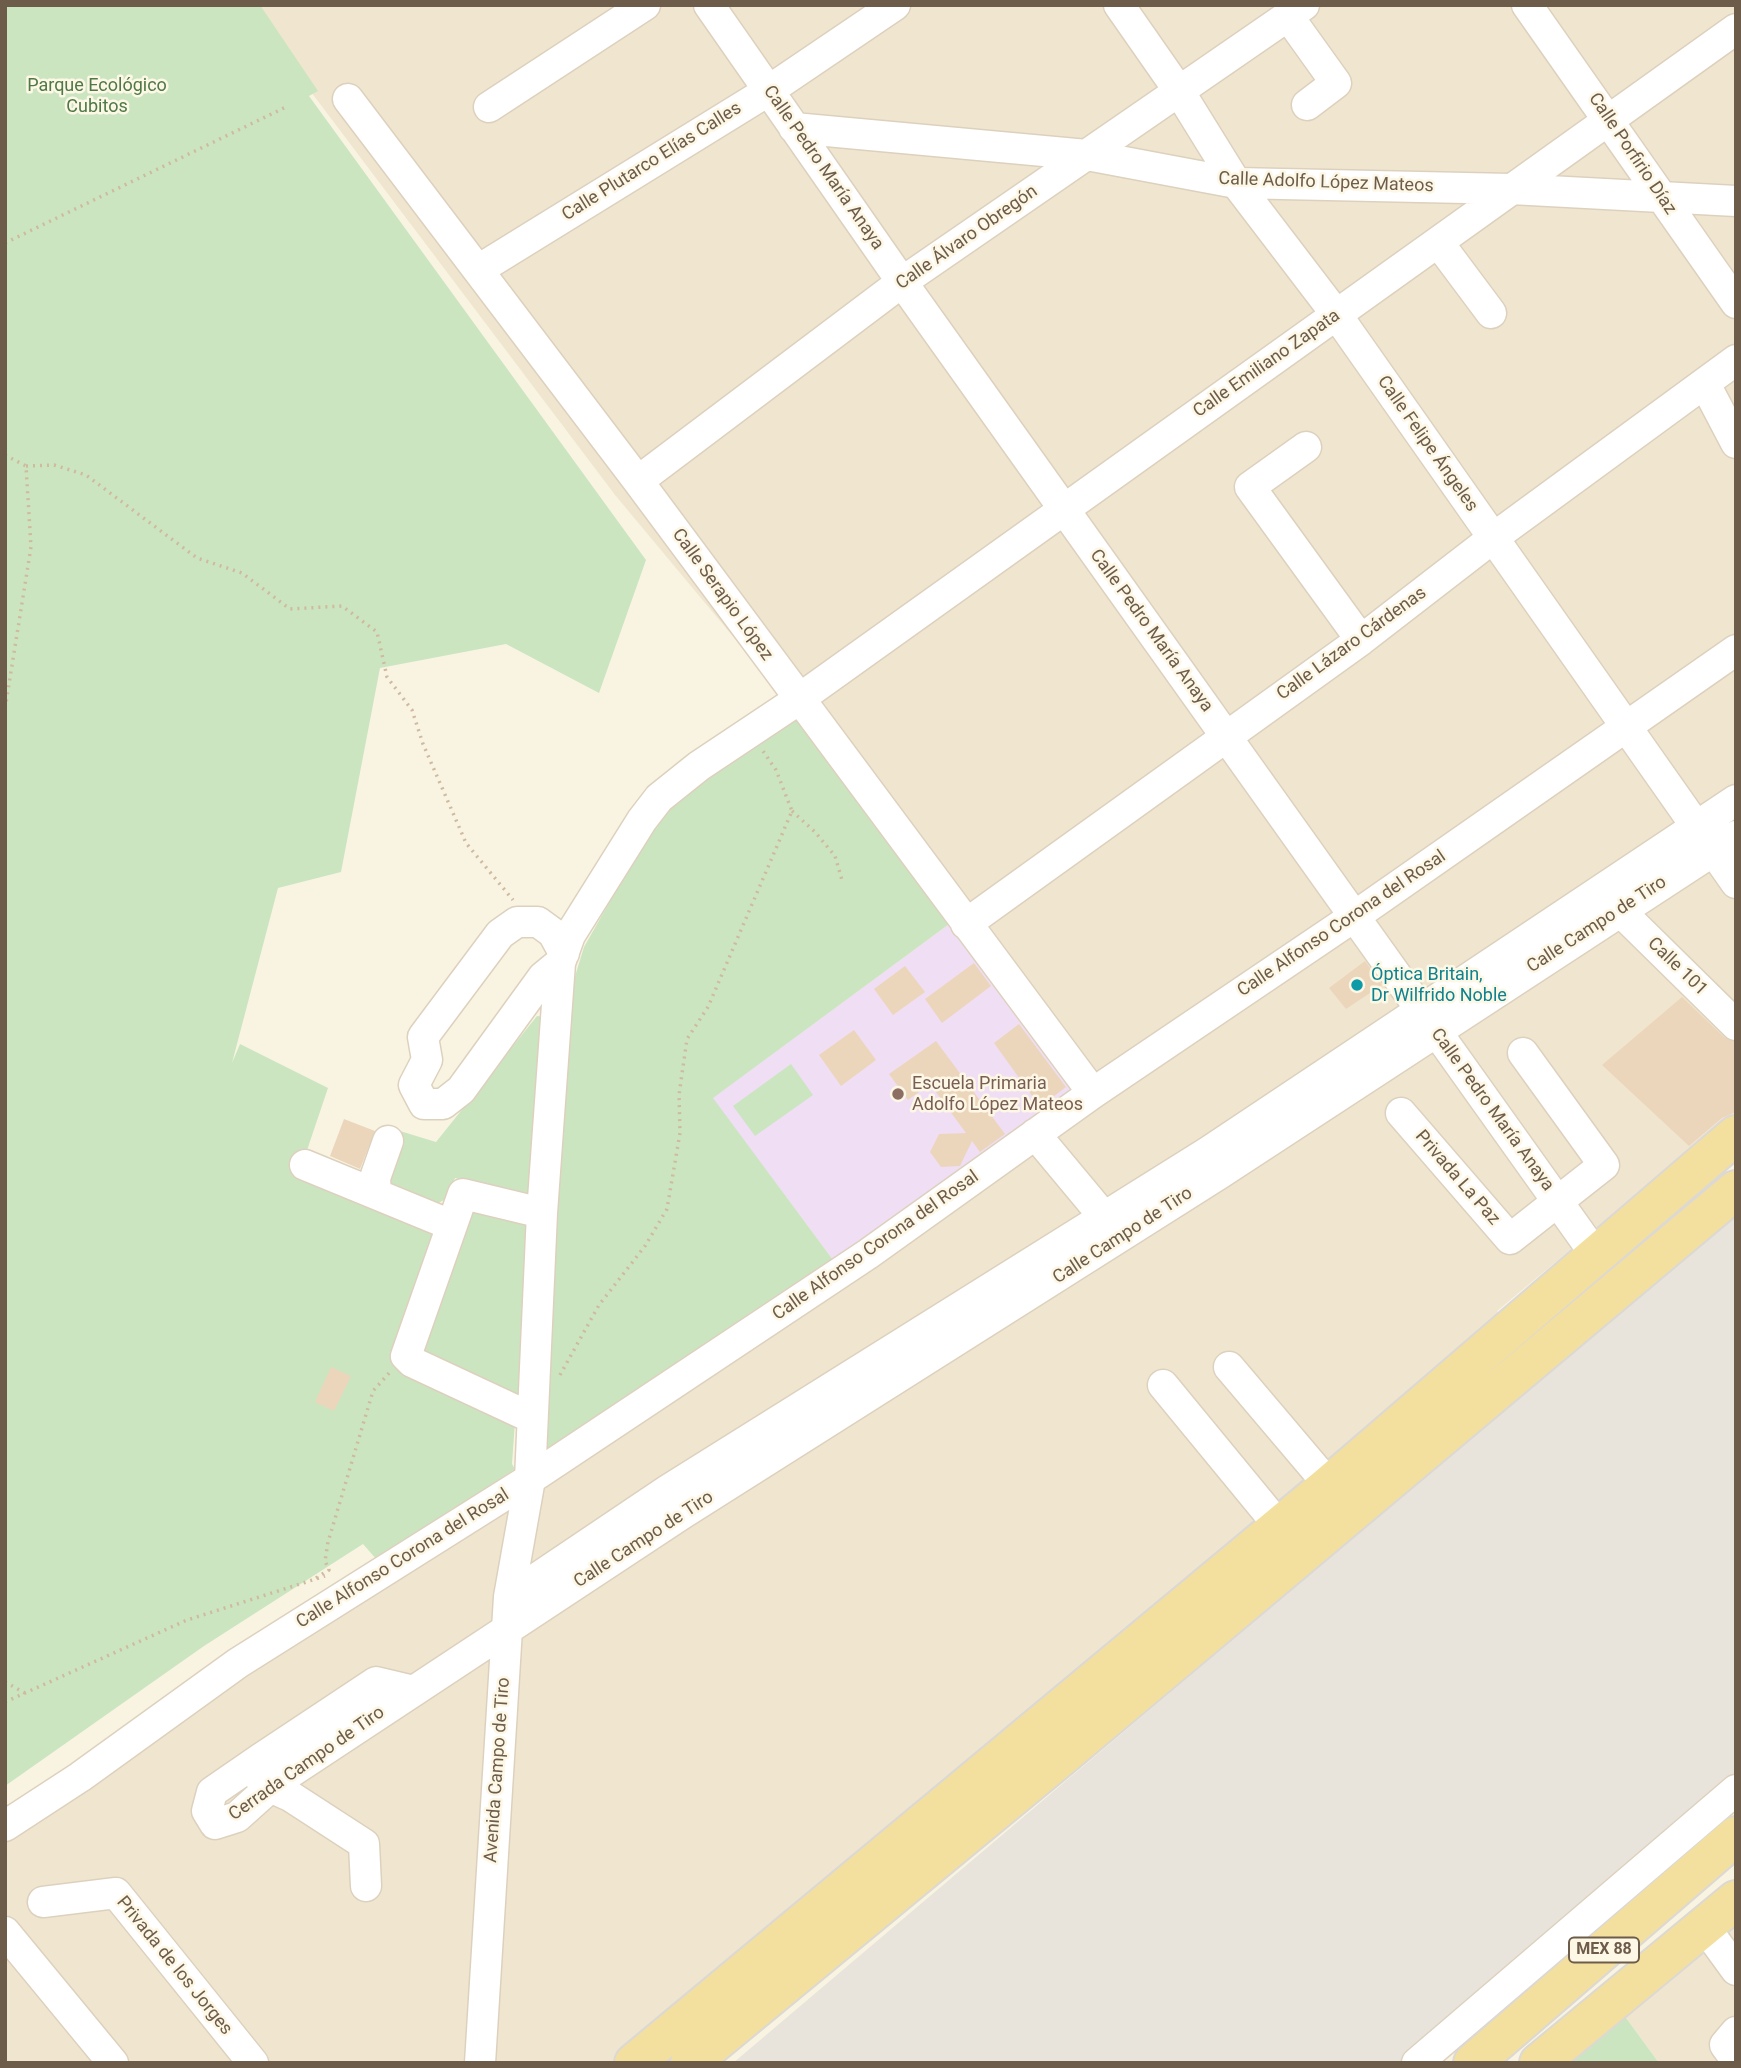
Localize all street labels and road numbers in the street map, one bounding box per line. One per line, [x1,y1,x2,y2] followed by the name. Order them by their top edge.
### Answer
[758,82,888,254] street label: Calle Pedro María Anaya
[1583,89,1681,219] street label: Calle Porfirio Díaz
[558,98,746,226] street label: Calle Plutarco Elías Calles
[1218,168,1434,198] street label: Calle Adolfo López Mateos
[892,181,1042,295] street label: Calle Álvaro Obregón
[1190,305,1344,423] street label: Calle Emiliano Zapata
[1372,372,1482,516] street label: Calle Felipe Ángeles
[667,525,777,665] street label: Calle Serapio López
[1085,545,1217,717] street label: Calle Pedro María Anaya
[1273,583,1431,705] street label: Calle Lázaro Cárdenas
[1234,846,1450,1002] street label: Calle Alfonso Corona del Rosal
[1523,872,1671,978] street label: Calle Campo de Tiro
[1643,933,1711,1001] street label: Calle 101
[1426,1024,1558,1196] street label: Calle Pedro María Anaya
[1410,1126,1504,1230] street label: Privada La Paz
[769,1166,983,1326] street label: Calle Alfonso Corona del Rosal
[1049,1183,1197,1289] street label: Calle Campo de Tiro
[293,1485,513,1633] street label: Calle Alfonso Corona del Rosal
[570,1487,718,1593] street label: Calle Campo de Tiro
[481,1677,515,1863] street label: Avenida Campo de Tiro
[225,1702,389,1826] street label: Cerrada Campo de Tiro
[111,1892,237,2040] street label: Privada de los Jorges
[1569,1938,1639,1962] road number: MEX 88

